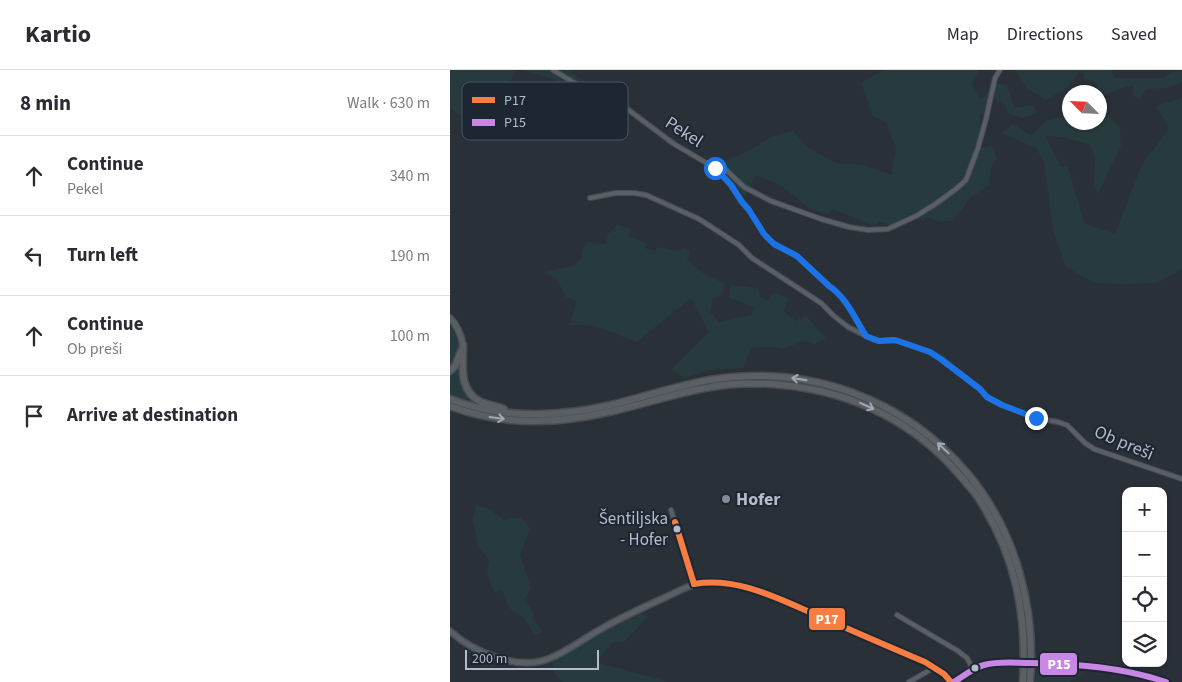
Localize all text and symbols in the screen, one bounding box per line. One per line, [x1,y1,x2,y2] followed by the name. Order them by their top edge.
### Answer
[25,17,91,52] text: Kartio
[947,22,979,47] text: Map
[1007,22,1083,47] text: Directions
[1111,22,1157,47] text: Saved
[462,82,628,140] legend
[1062,85,1107,130] north arrow
[20,88,71,118] text: 8 min
[504,91,526,111] text: P17
[347,92,430,114] text: Walk · 630 m
[660,110,708,154] street label: Pekel
[504,113,526,133] text: P15
[67,151,144,178] text: Continue
[704,157,727,180] route start
[20,162,48,190] icon: ahead
[390,165,430,187] text: 340 m
[67,178,103,200] text: Pekel
[20,242,48,270] icon: left
[67,242,138,269] text: Turn left
[390,245,430,267] text: 190 m
[67,311,144,338] text: Continue
[20,322,48,350] icon: ahead
[390,325,430,347] text: 100 m
[67,338,123,360] text: Ob preši
[791,374,807,384] one-way arrow
[20,402,48,430] icon: arrive
[67,402,238,429] text: Arrive at destination
[859,402,874,412] one-way arrow
[1025,407,1048,430] route end
[489,413,505,423] one-way arrow
[1090,419,1158,467] street label: Ob preši
[937,442,949,454] one-way arrow
[736,487,781,512] place label: Hofer
[1122,487,1167,667] map controls
[1122,487,1167,532] button: +
[720,493,732,505] marker: Hofer
[599,507,668,552] place label: Šentiljska - Hofer
[672,524,682,534] marker: Šentiljska - Hofer
[1122,532,1167,577] button: −
[1122,577,1167,622] button: locate
[808,607,846,631] line badge: P17
[815,610,839,630] text: P17
[1122,622,1167,667] button: layers
[465,647,599,670] scale bar
[472,649,507,669] text: 200 m
[1039,652,1078,676] line badge: P15
[1047,655,1071,675] text: P15
[970,663,980,673] unlabelled marker

